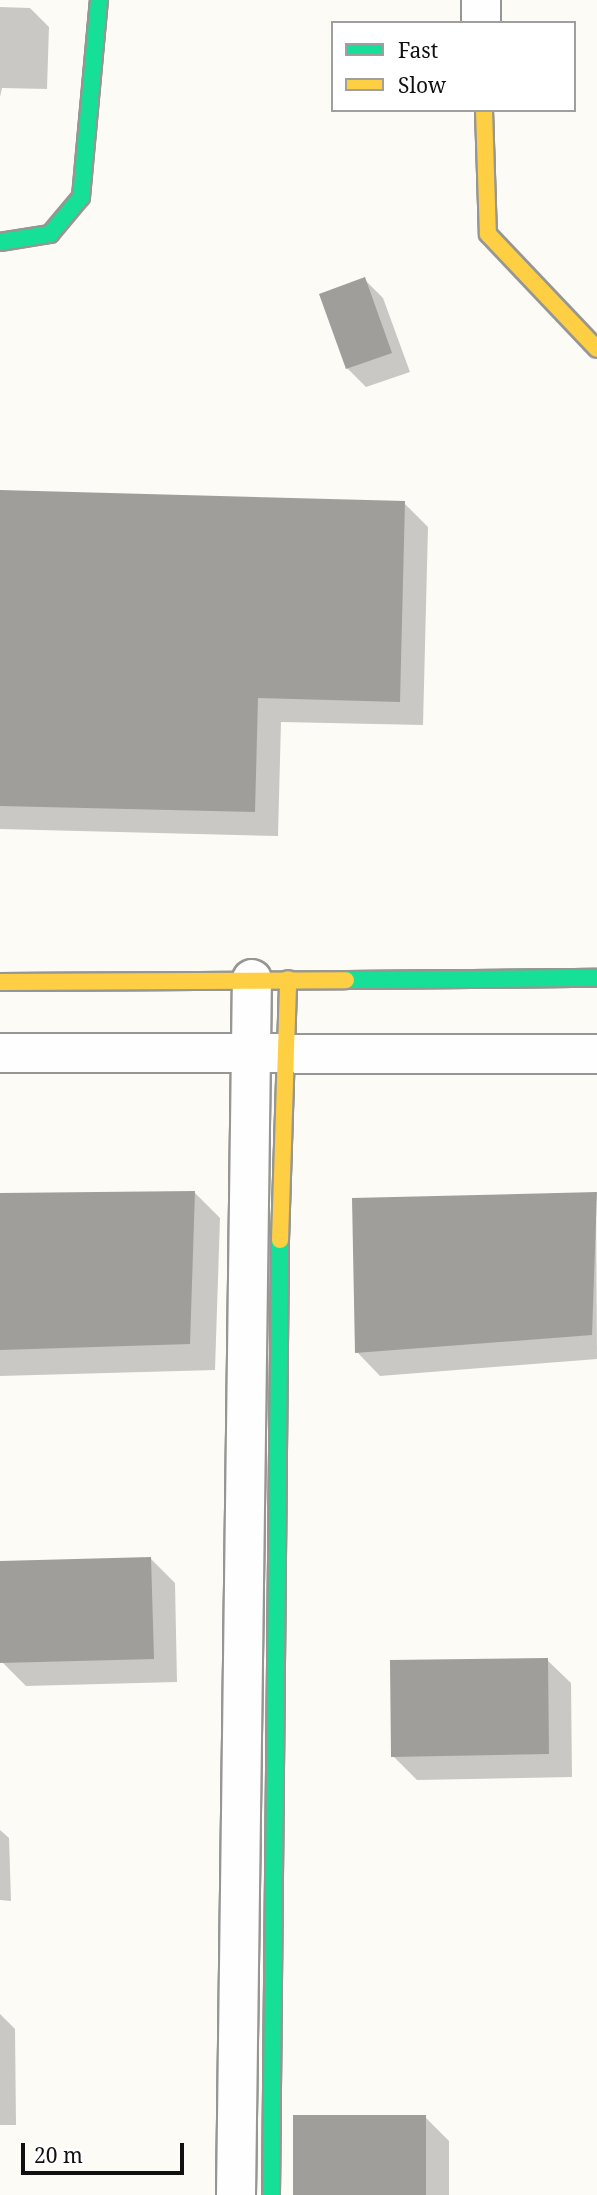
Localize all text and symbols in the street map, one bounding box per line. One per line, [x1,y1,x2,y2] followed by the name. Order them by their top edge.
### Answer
[331,21,576,112] legend
[398,36,438,64] text: Fast
[398,71,446,99] text: Slow
[24,2128,187,2172] scale bar
[34,2141,83,2169] text: 20 m

